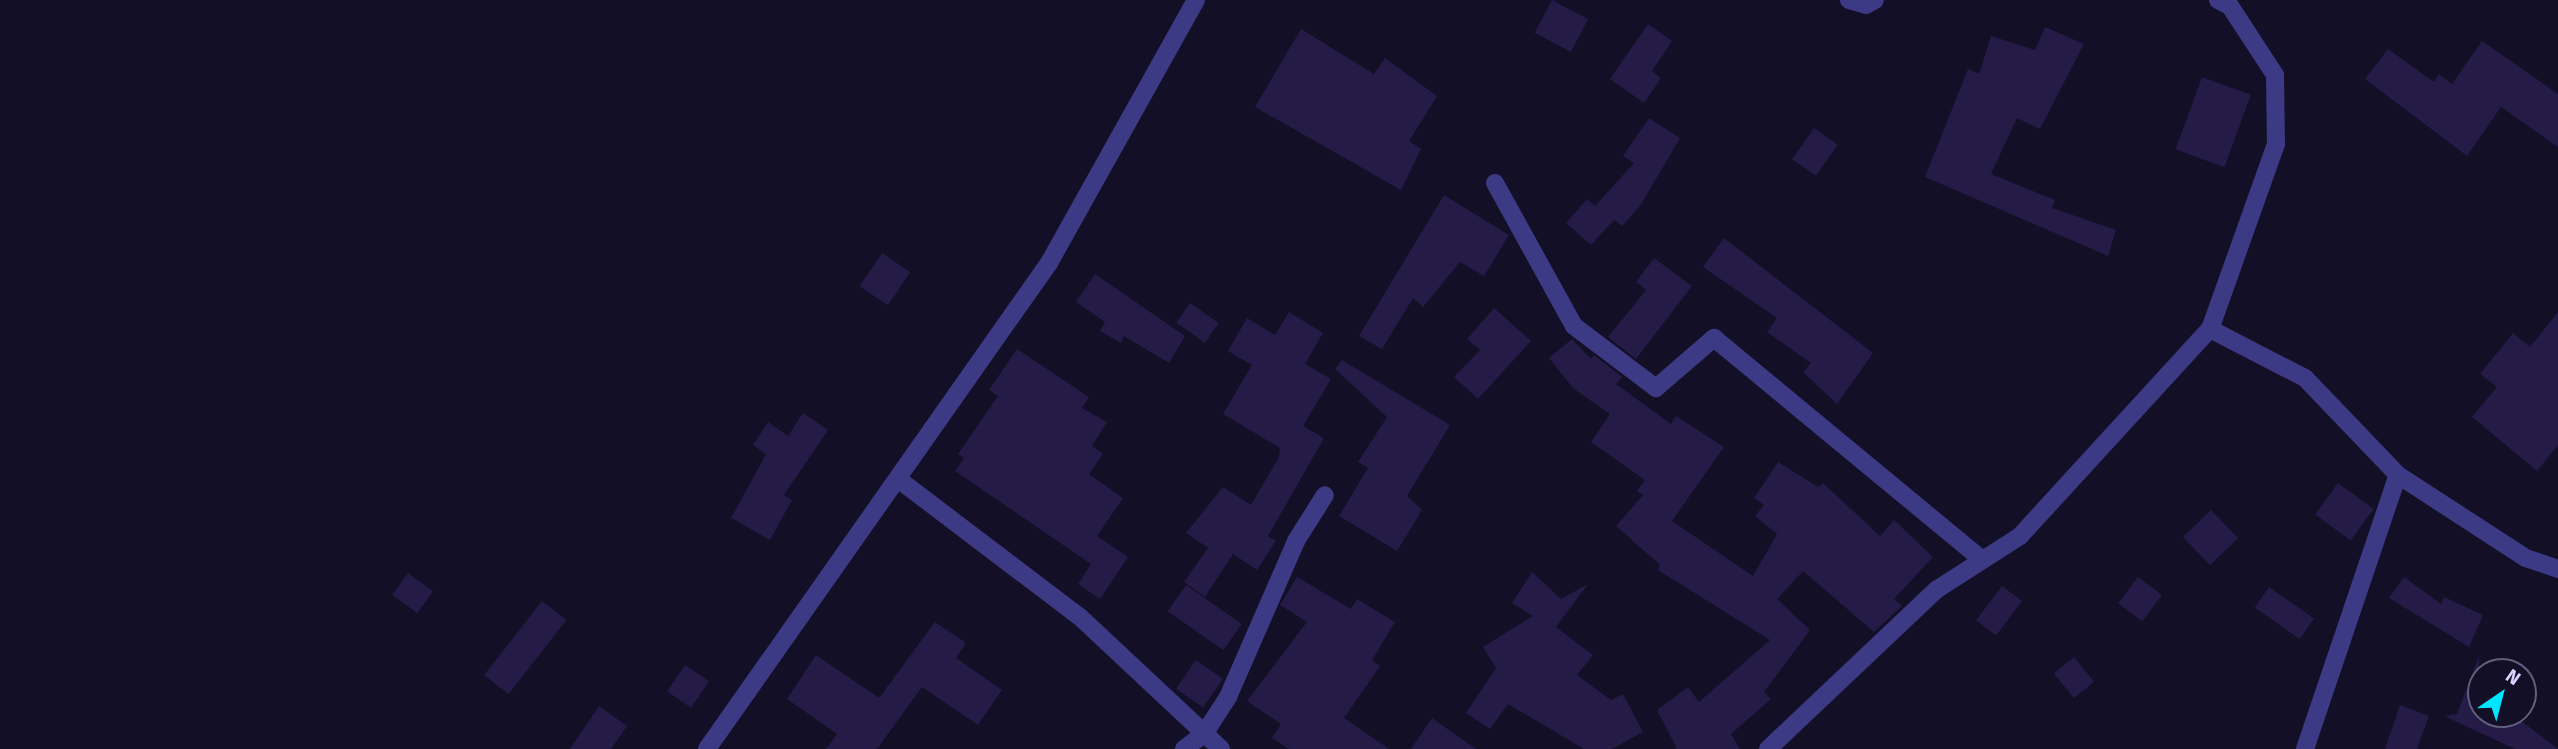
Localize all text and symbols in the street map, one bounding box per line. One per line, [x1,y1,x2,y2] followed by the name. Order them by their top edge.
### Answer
[2467,658,2537,728] north arrow
[2501,664,2525,690] text: N

